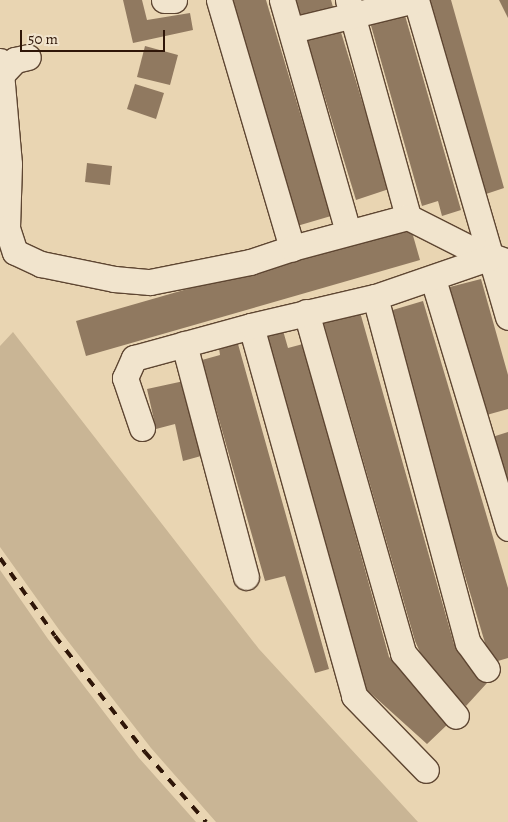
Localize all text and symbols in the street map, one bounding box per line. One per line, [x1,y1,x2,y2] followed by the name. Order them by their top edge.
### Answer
[22,20,168,52] scale bar
[28,29,58,49] text: 50 m

